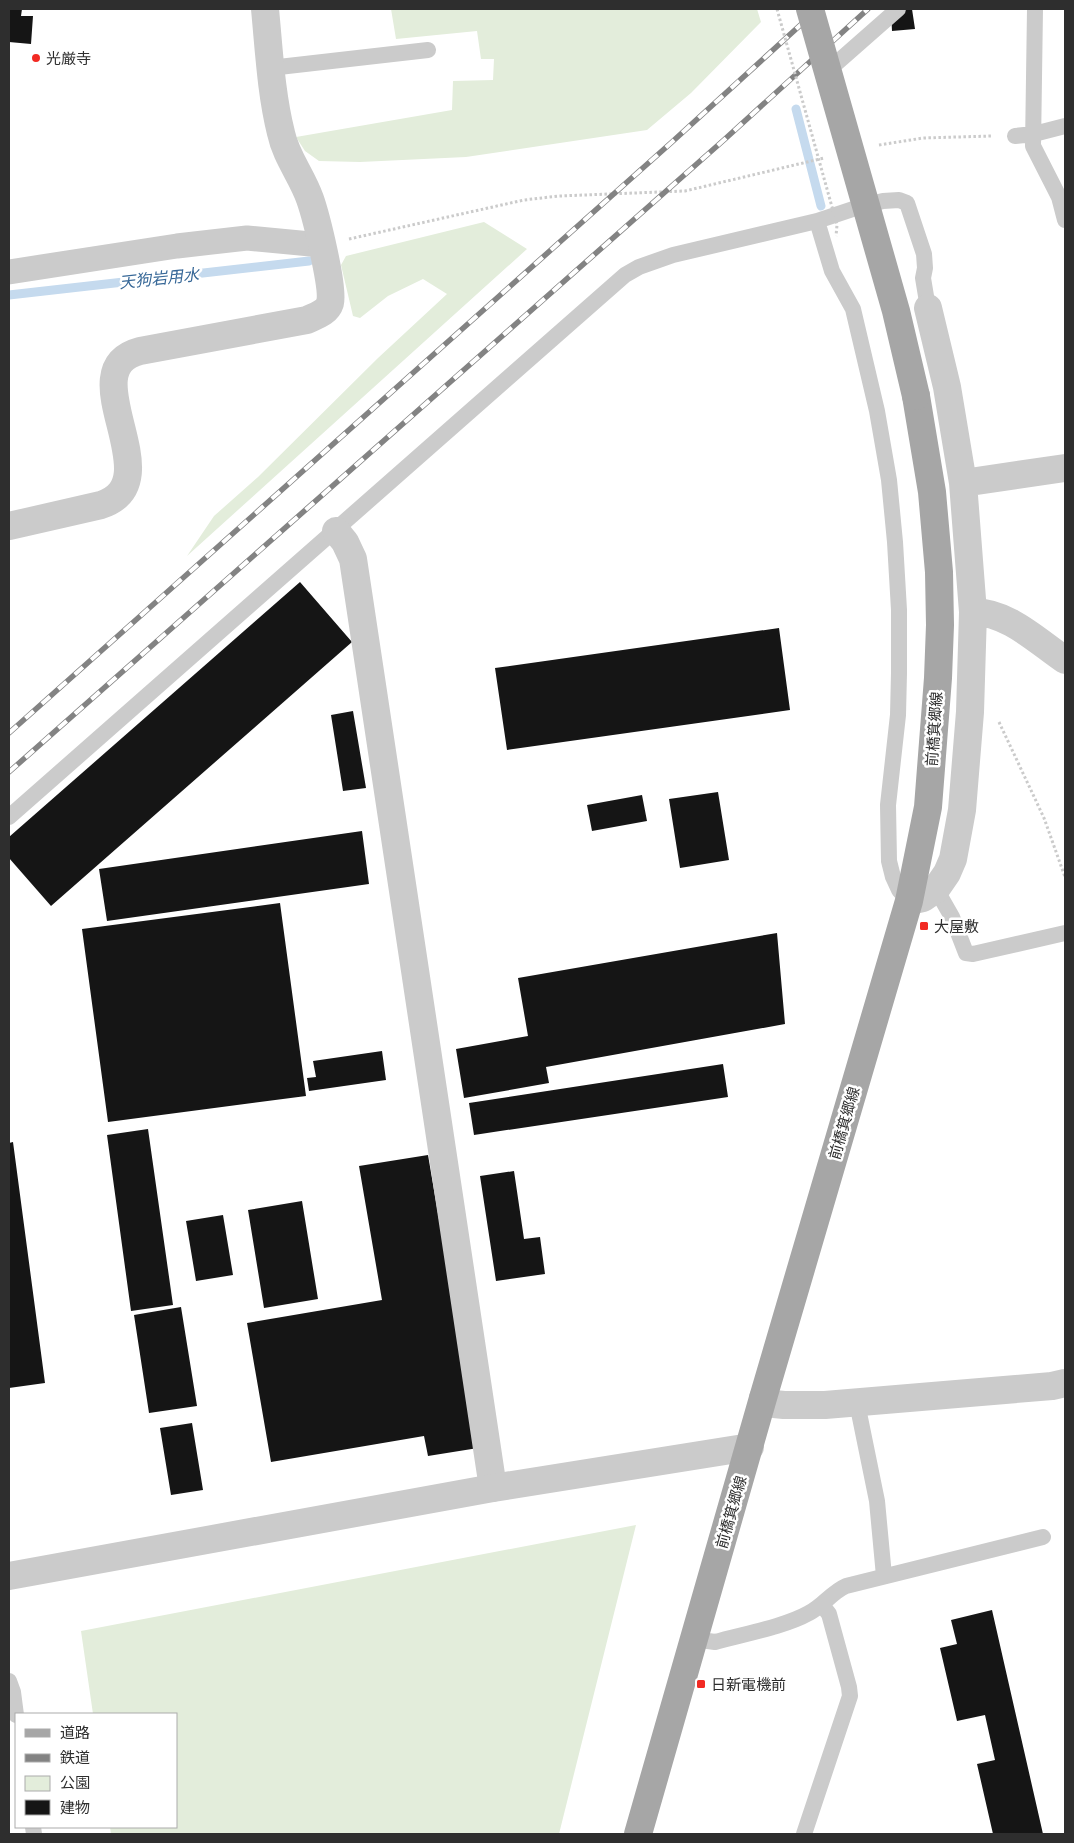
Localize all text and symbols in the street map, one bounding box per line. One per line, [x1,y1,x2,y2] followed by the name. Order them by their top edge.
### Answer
[46,49,91,68] place label: 光厳寺
[30,52,42,64] marker: 光厳寺
[118,264,202,292] water label: 天狗岩用水
[922,691,946,767] street label: 前橋箕郷線
[934,917,979,936] place label: 大屋敷
[918,920,930,932] marker: 大屋敷
[825,1084,863,1162] street label: 前橋箕郷線
[712,1473,750,1551] street label: 前橋箕郷線
[711,1675,786,1694] place label: 日新電機前
[695,1678,707,1690] marker: 日新電機前
[15,1713,178,1828] legend
[60,1723,90,1742] text: 道路
[60,1748,90,1767] text: 鉄道
[60,1773,90,1792] text: 公園
[60,1798,90,1817] text: 建物

